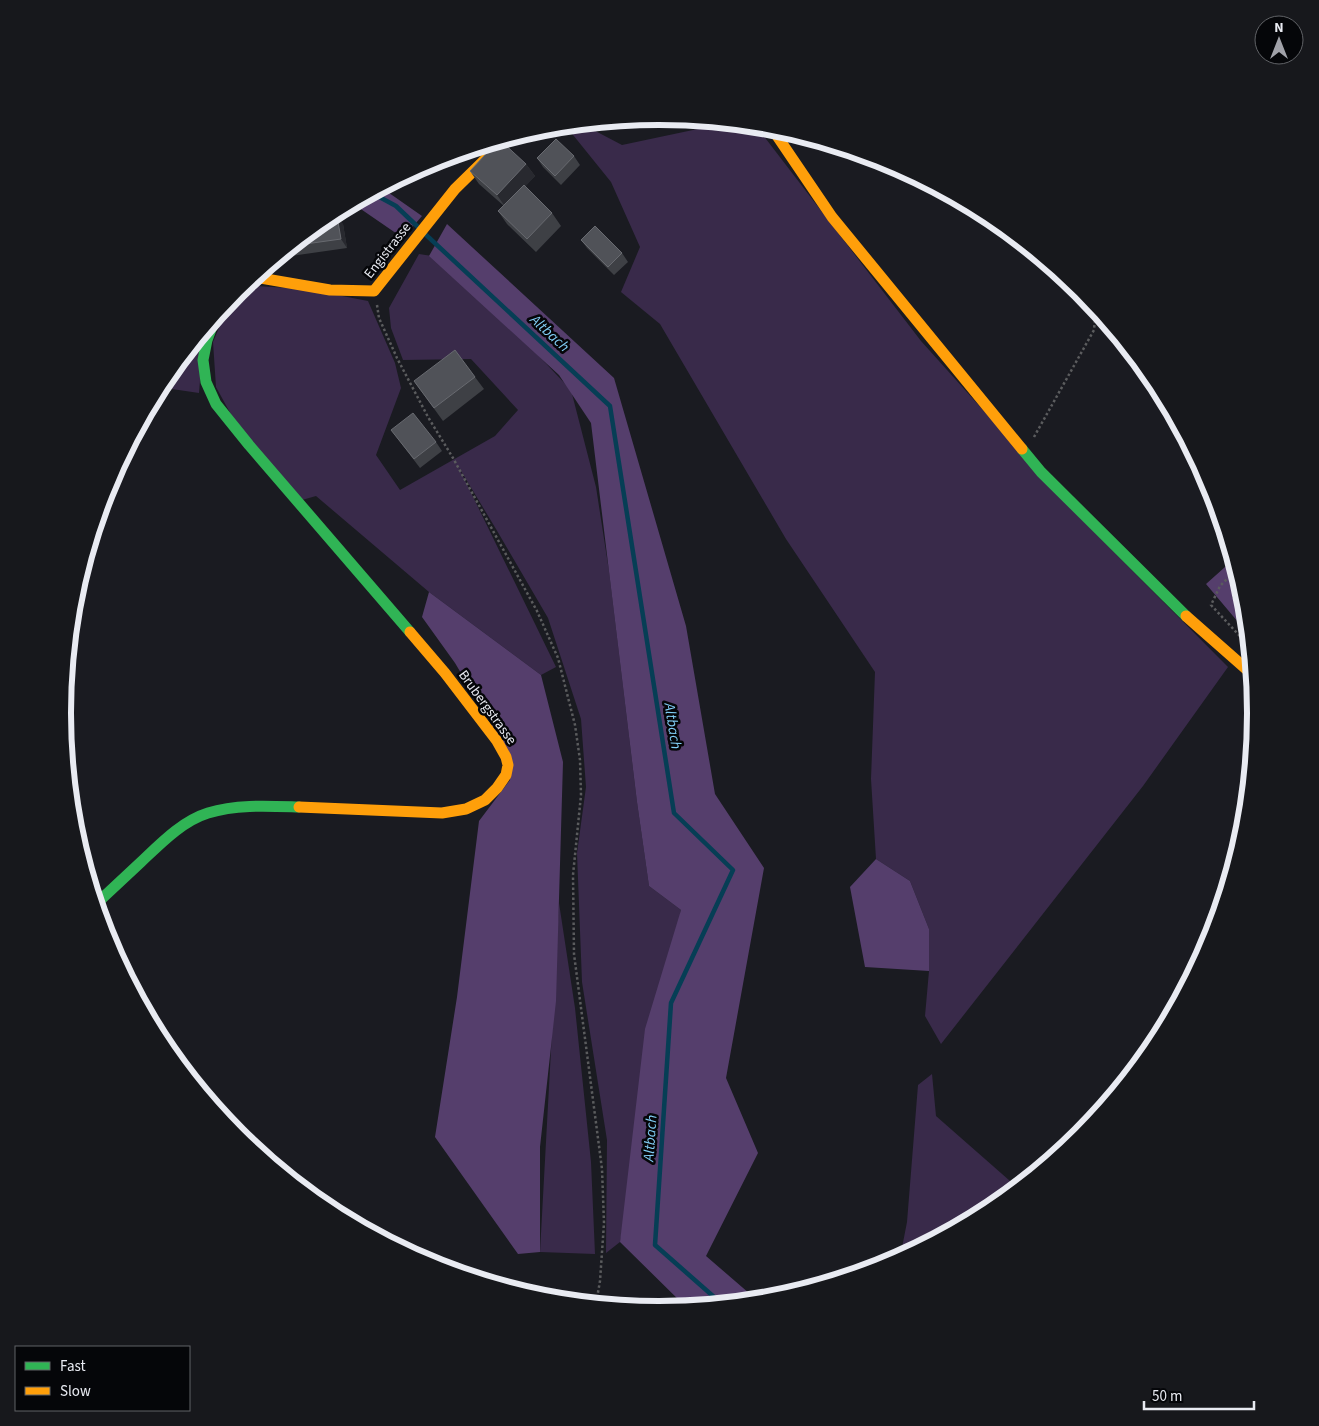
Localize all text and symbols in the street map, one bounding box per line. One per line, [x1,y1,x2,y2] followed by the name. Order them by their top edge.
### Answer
[1254,15,1304,65] north arrow
[1274,18,1284,38] text: N
[360,218,416,283] street label: Engistrasse
[525,309,574,357] water label: Altbach
[453,666,521,749] street label: Brubergstrasse
[658,700,687,751] water label: Altbach
[638,1114,663,1163] water label: Altbach
[15,1346,190,1411] legend
[60,1356,86,1377] text: Fast
[1144,1378,1254,1410] scale bar
[60,1381,91,1402] text: Slow
[1152,1386,1182,1407] text: 50 m

